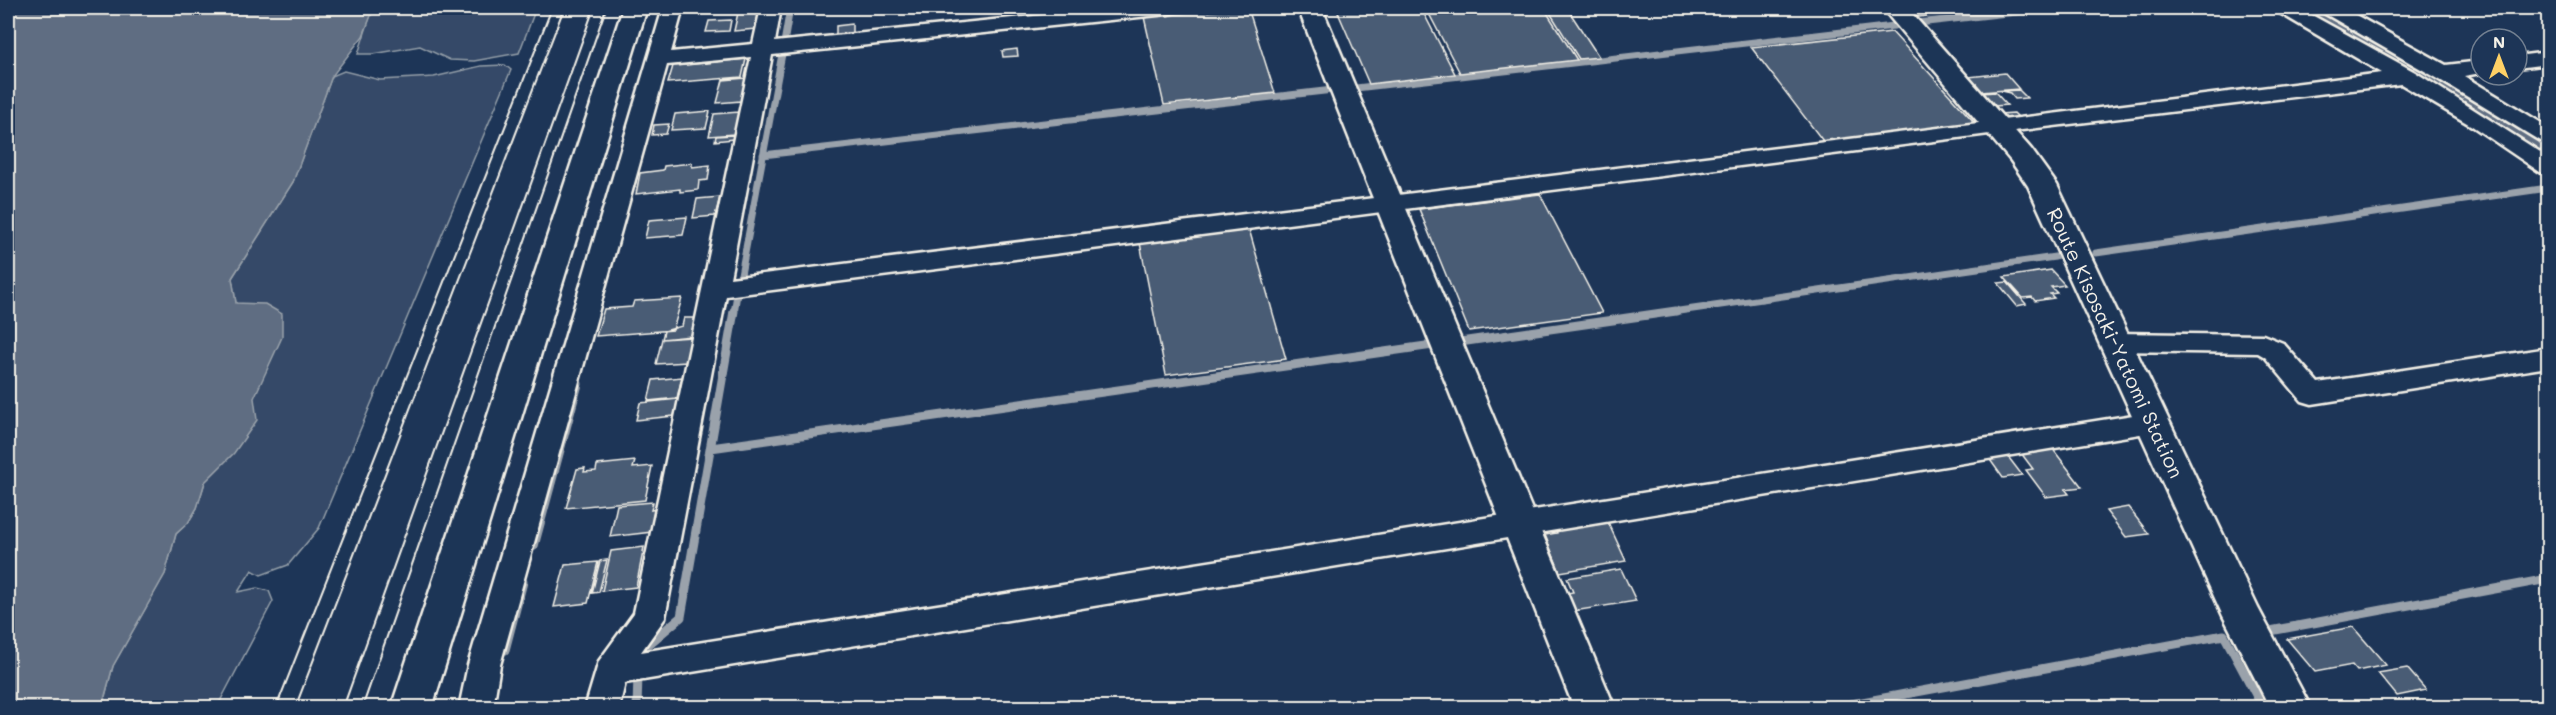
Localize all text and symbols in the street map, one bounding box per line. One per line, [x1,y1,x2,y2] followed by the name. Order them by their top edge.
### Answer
[2469,27,2529,87] north arrow
[2493,31,2505,52] text: N
[2042,203,2190,482] street label: Route Kisosaki-Yatomi Station

